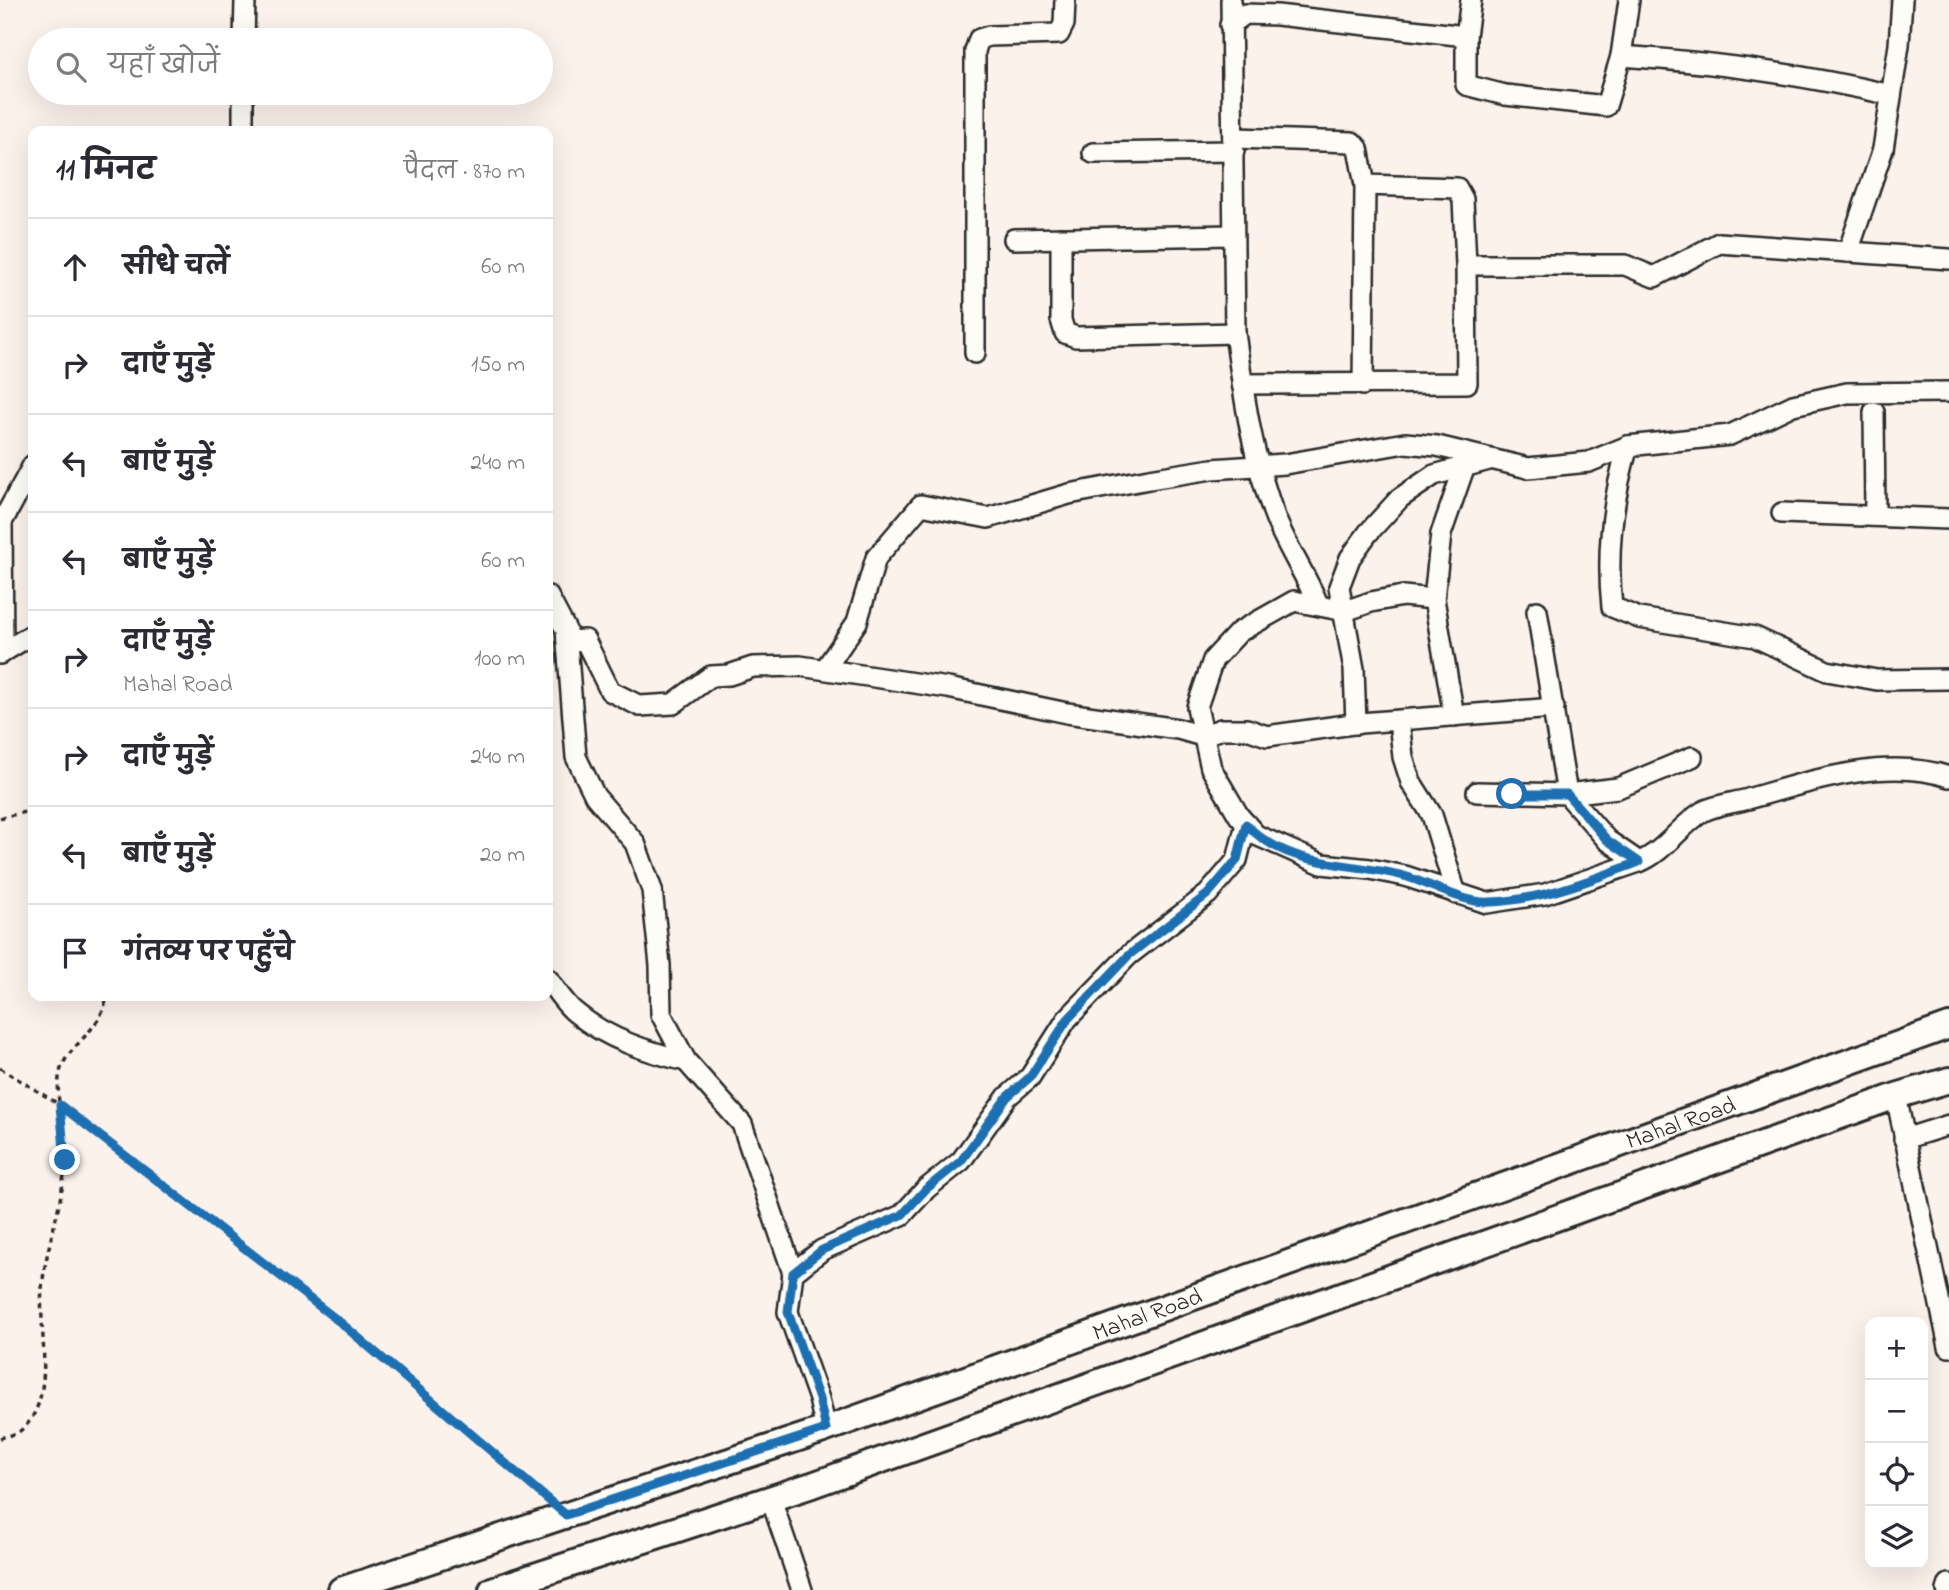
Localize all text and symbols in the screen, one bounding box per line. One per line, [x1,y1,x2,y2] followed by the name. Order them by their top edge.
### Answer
[28,28,553,105] search box
[52,48,90,86] icon: search
[108,48,220,86] text: यहाँ खोजें
[56,150,155,194] text: 11 मिनट
[404,156,525,189] text: पैदल · 870 m
[56,248,94,286] icon: ahead
[123,249,229,287] text: सीधे चलें
[481,251,525,284] text: 60 m
[56,346,94,384] icon: right
[123,347,213,385] text: दाएँ मुड़ें
[471,349,525,382] text: 150 m
[56,444,94,482] icon: left
[123,445,214,483] text: बाएँ मुड़ें
[471,447,525,480] text: 240 m
[56,542,94,580] icon: left
[123,543,214,581] text: बाएँ मुड़ें
[481,545,525,578] text: 60 m
[123,624,213,662] text: दाएँ मुड़ें
[56,640,94,678] icon: right
[474,643,525,676] text: 100 m
[123,669,232,702] text: Mahal Road
[56,738,94,776] icon: right
[123,739,213,777] text: दाएँ मुड़ें
[471,741,525,774] text: 240 m
[1496,778,1527,809] route start
[56,836,94,874] icon: left
[123,837,214,875] text: बाएँ मुड़ें
[480,839,525,872] text: 20 m
[56,934,94,972] icon: arrive
[123,935,294,973] text: गंतव्य पर पहुँचे
[1622,1089,1742,1160] street label: Mahal Road
[49,1144,80,1175] route end
[1088,1280,1208,1352] street label: Mahal Road
[1865,1317,1928,1569] map controls
[1865,1317,1928,1380] button: +
[1865,1380,1928,1443] button: −
[1865,1443,1928,1506] button: locate
[1865,1506,1928,1569] button: layers

